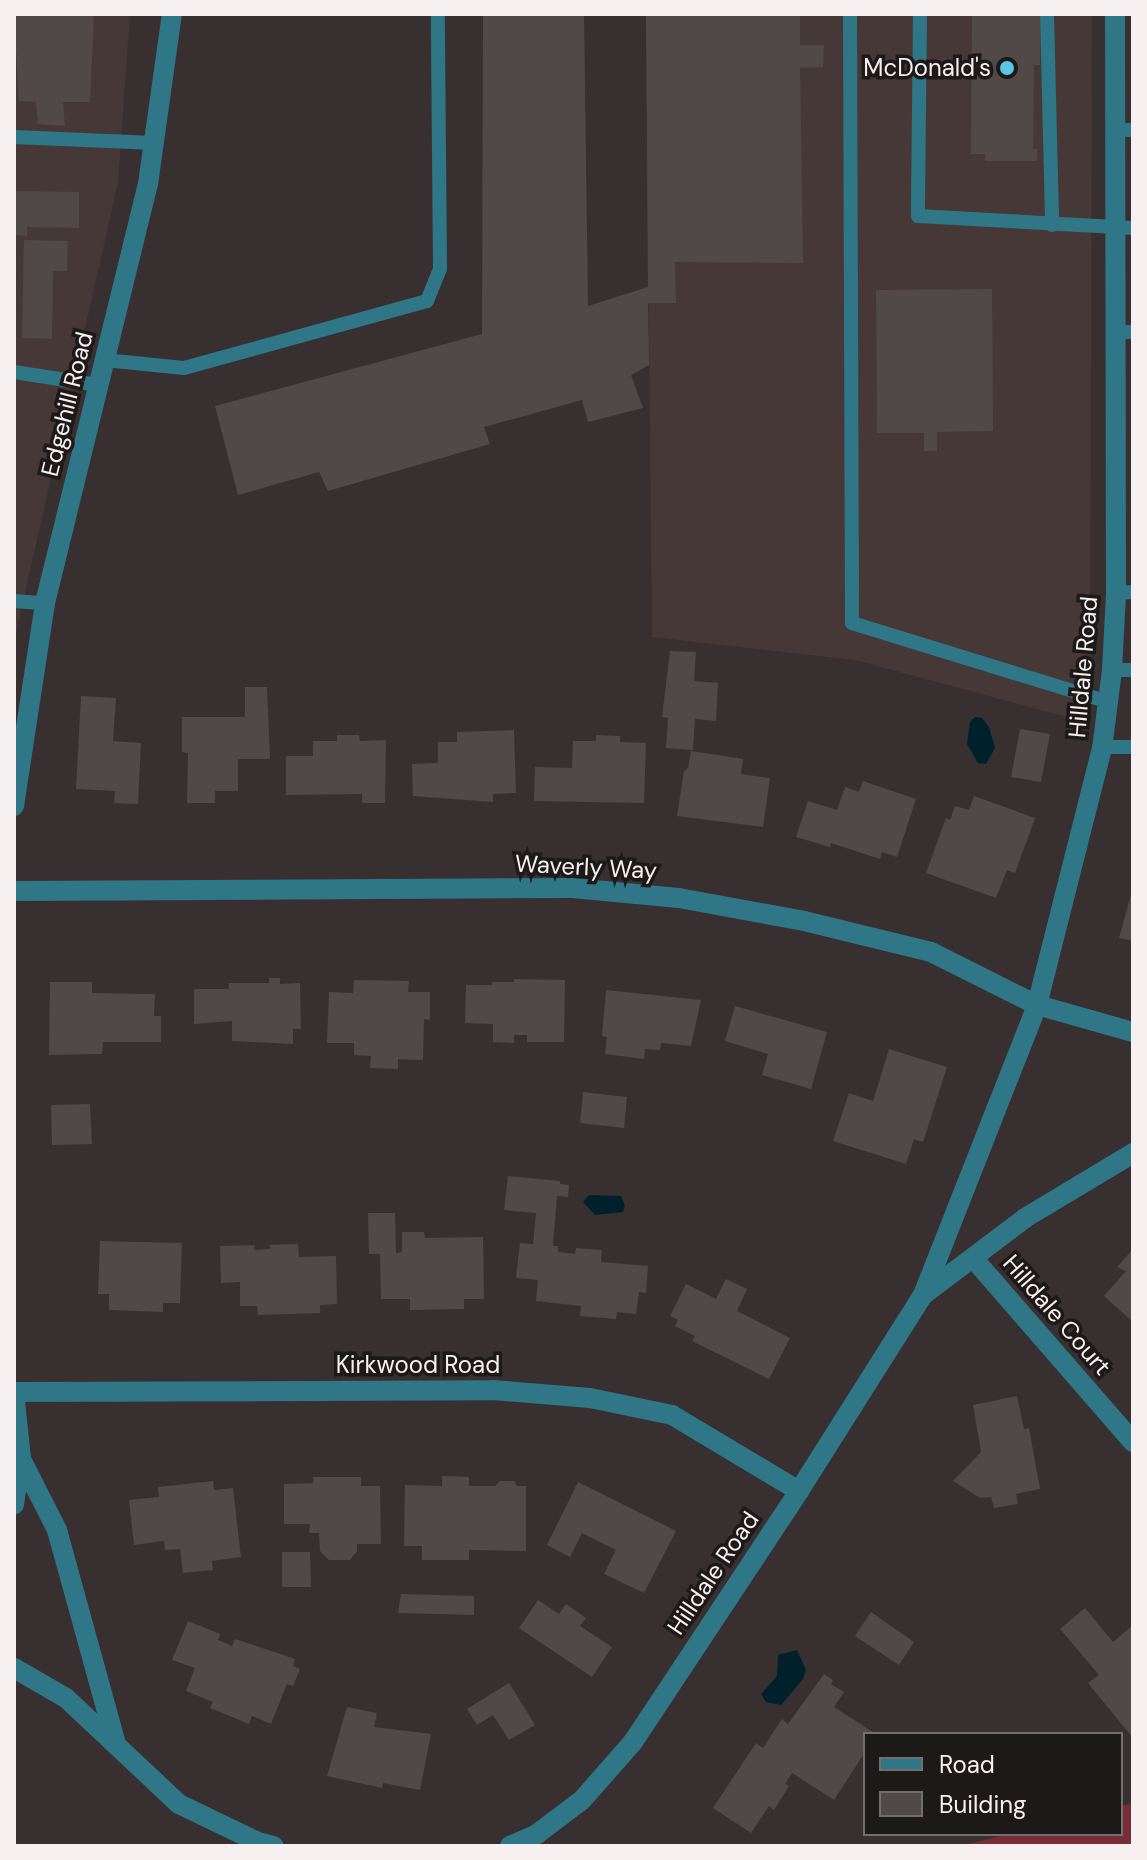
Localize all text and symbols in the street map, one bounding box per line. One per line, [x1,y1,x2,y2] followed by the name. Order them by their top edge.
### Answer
[863,54,991,82] place label: McDonald's
[998,59,1016,77] marker: McDonald's
[35,329,99,479] street label: Edgehill Road
[1062,595,1104,739] street label: Hilldale Road
[514,849,658,885] street label: Waverly Way
[997,1249,1117,1381] street label: Hilldale Court
[336,1351,500,1379] street label: Kirkwood Road
[661,1506,765,1640] street label: Hilldale Road
[863,1732,1123,1836] legend
[939,1749,995,1780] text: Road
[939,1789,1026,1820] text: Building

